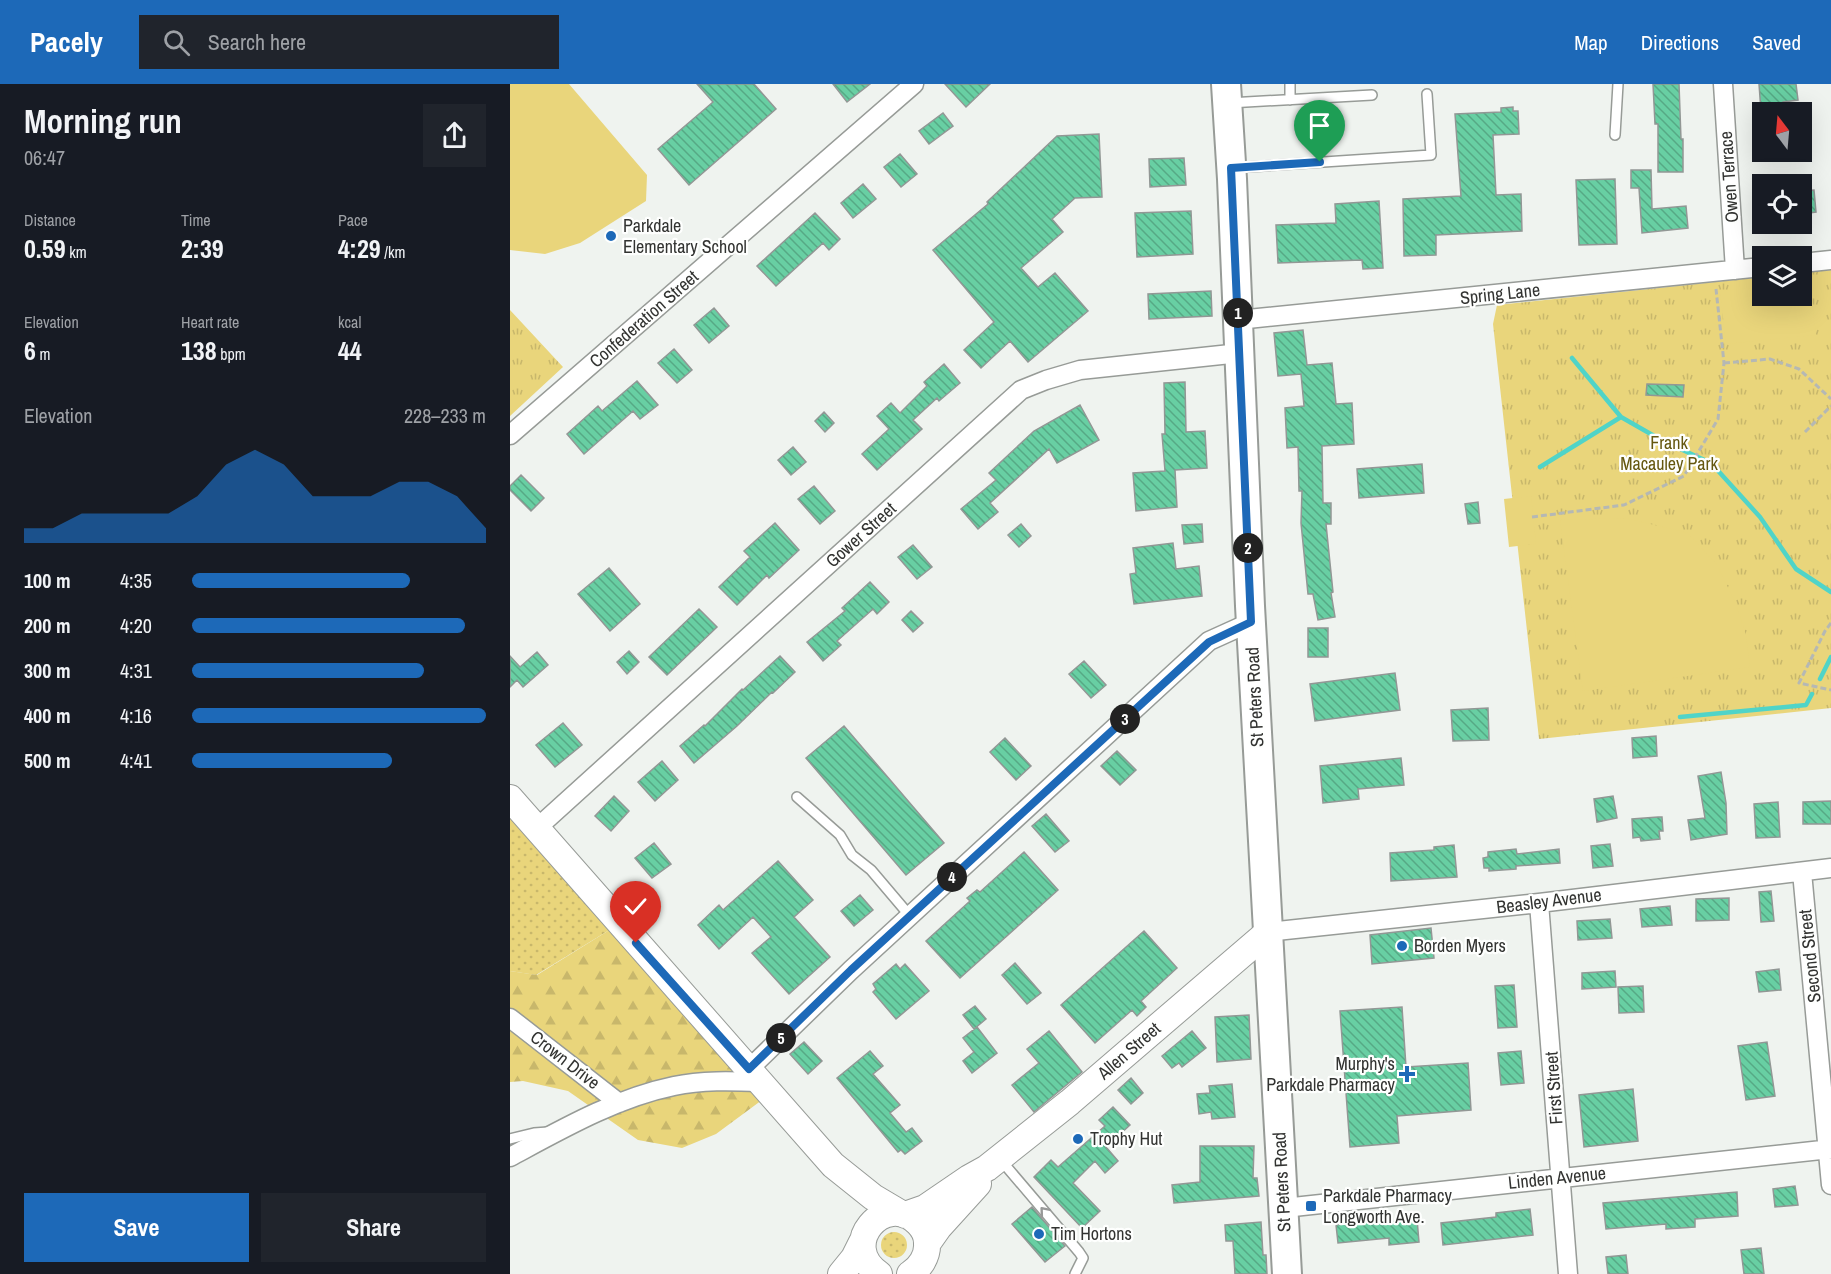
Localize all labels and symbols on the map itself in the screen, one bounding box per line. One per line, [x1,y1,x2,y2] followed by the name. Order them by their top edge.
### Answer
[1294,100,1345,162] pin
[1752,102,1812,162] north arrow
[1713,130,1744,224] street label: Owen Terrace
[623,213,747,259] place label: Parkdale Elementary School
[604,229,618,243] marker: Parkdale Elementary School
[584,264,704,373] street label: Confederation Street
[1459,277,1541,310] street label: Spring Lane
[1223,298,1253,328] pin: 1
[1620,430,1718,476] park label: Frank Macauley Park
[820,496,901,573] street label: Gower Street
[1233,533,1263,563] pin: 2
[1239,646,1270,748] street label: St Peters Road
[1110,704,1140,734] pin: 3
[937,862,967,892] pin: 4
[610,881,661,943] pin
[1495,882,1603,919] street label: Beasley Avenue
[1792,908,1827,1004] street label: Second Street
[1414,933,1506,958] place label: Borden Myers
[1395,939,1409,953] marker: Borden Myers
[1091,1016,1166,1086] street label: Allen Street
[766,1023,796,1053] pin: 5
[525,1025,605,1095] street label: Crown Drive
[1266,1051,1396,1097] place label: Murphy's Parkdale Pharmacy
[1538,1051,1569,1125] street label: First Street
[1400,1067,1414,1081] marker: Murphy's Parkdale Pharmacy
[1090,1126,1162,1151] place label: Trophy Hut
[1266,1131,1297,1233] street label: St Peters Road
[1071,1132,1085,1146] marker: Trophy Hut
[1507,1160,1607,1195] street label: Linden Avenue
[1323,1183,1452,1229] place label: Parkdale Pharmacy Longworth Ave.
[1304,1199,1318,1213] marker: Parkdale Pharmacy Longworth Ave.
[1040,1207,1051,1218] one-way arrow
[1051,1221,1132,1246] place label: Tim Hortons
[1032,1227,1046,1241] marker: Tim Hortons

